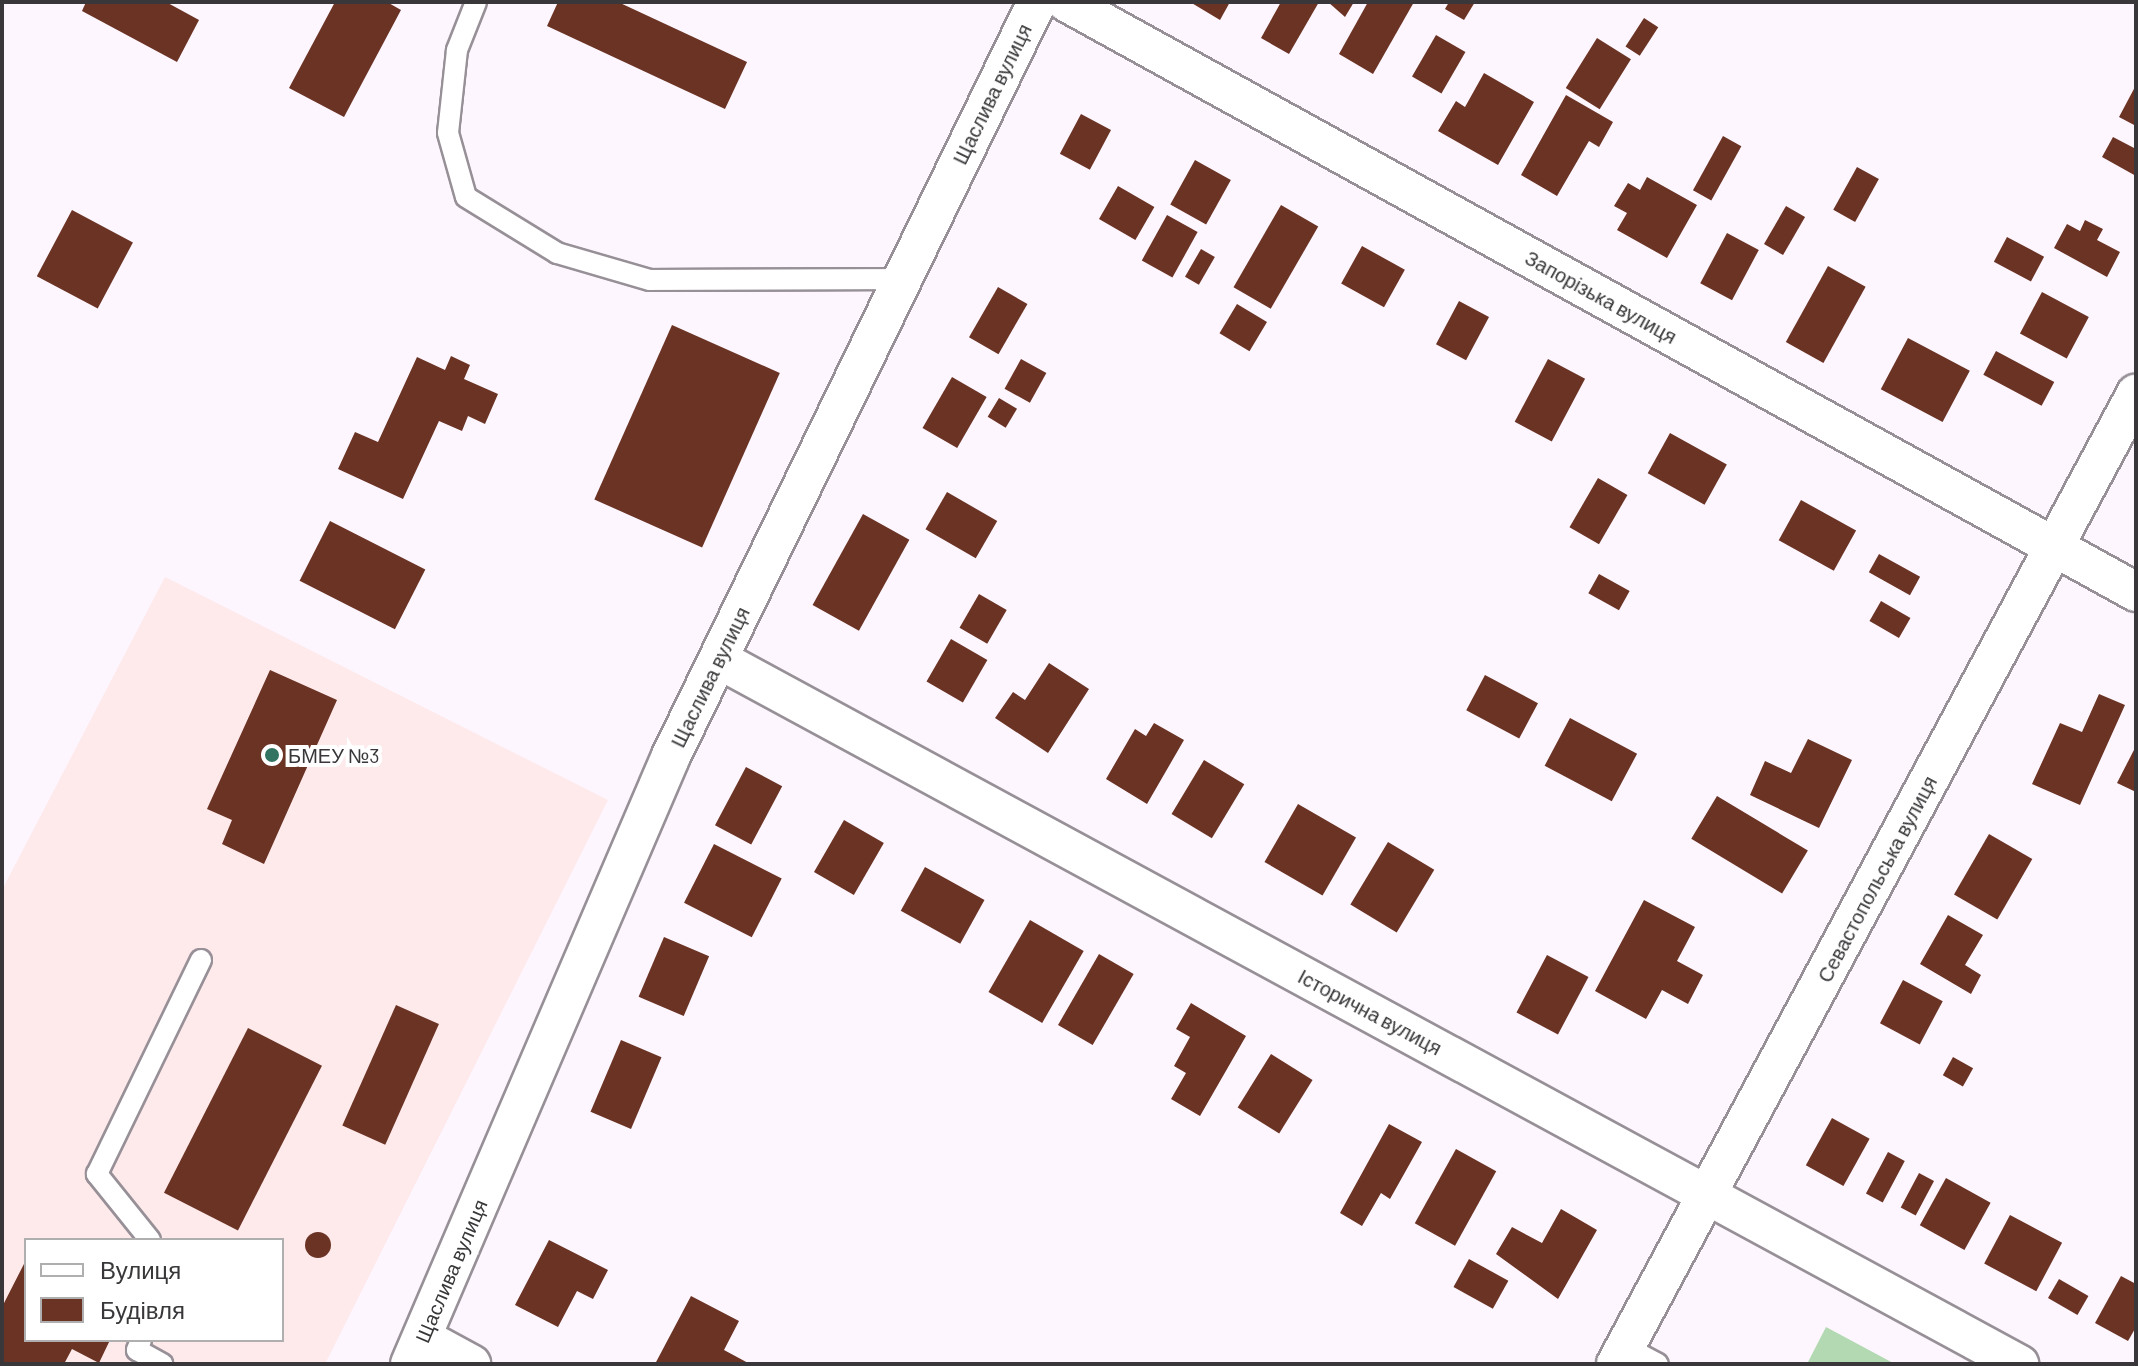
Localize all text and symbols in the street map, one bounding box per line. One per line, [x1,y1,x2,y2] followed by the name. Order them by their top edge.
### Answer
[948,20,1036,168] street label: Щаслива вулиця
[1521,245,1681,349] street label: Запорізька вулиця
[666,603,754,751] street label: Щаслива вулиця
[288,743,380,767] place label: БМЕУ №3
[263,746,281,764] marker: БМЕУ №3
[1812,772,1942,986] street label: Севастопольська вулиця
[1294,964,1446,1060] street label: Історична вулиця
[410,1196,492,1346] street label: Щаслива вулиця
[24,1238,284,1342] legend
[100,1255,181,1284] text: Вулиця
[100,1295,185,1324] text: Будівля

